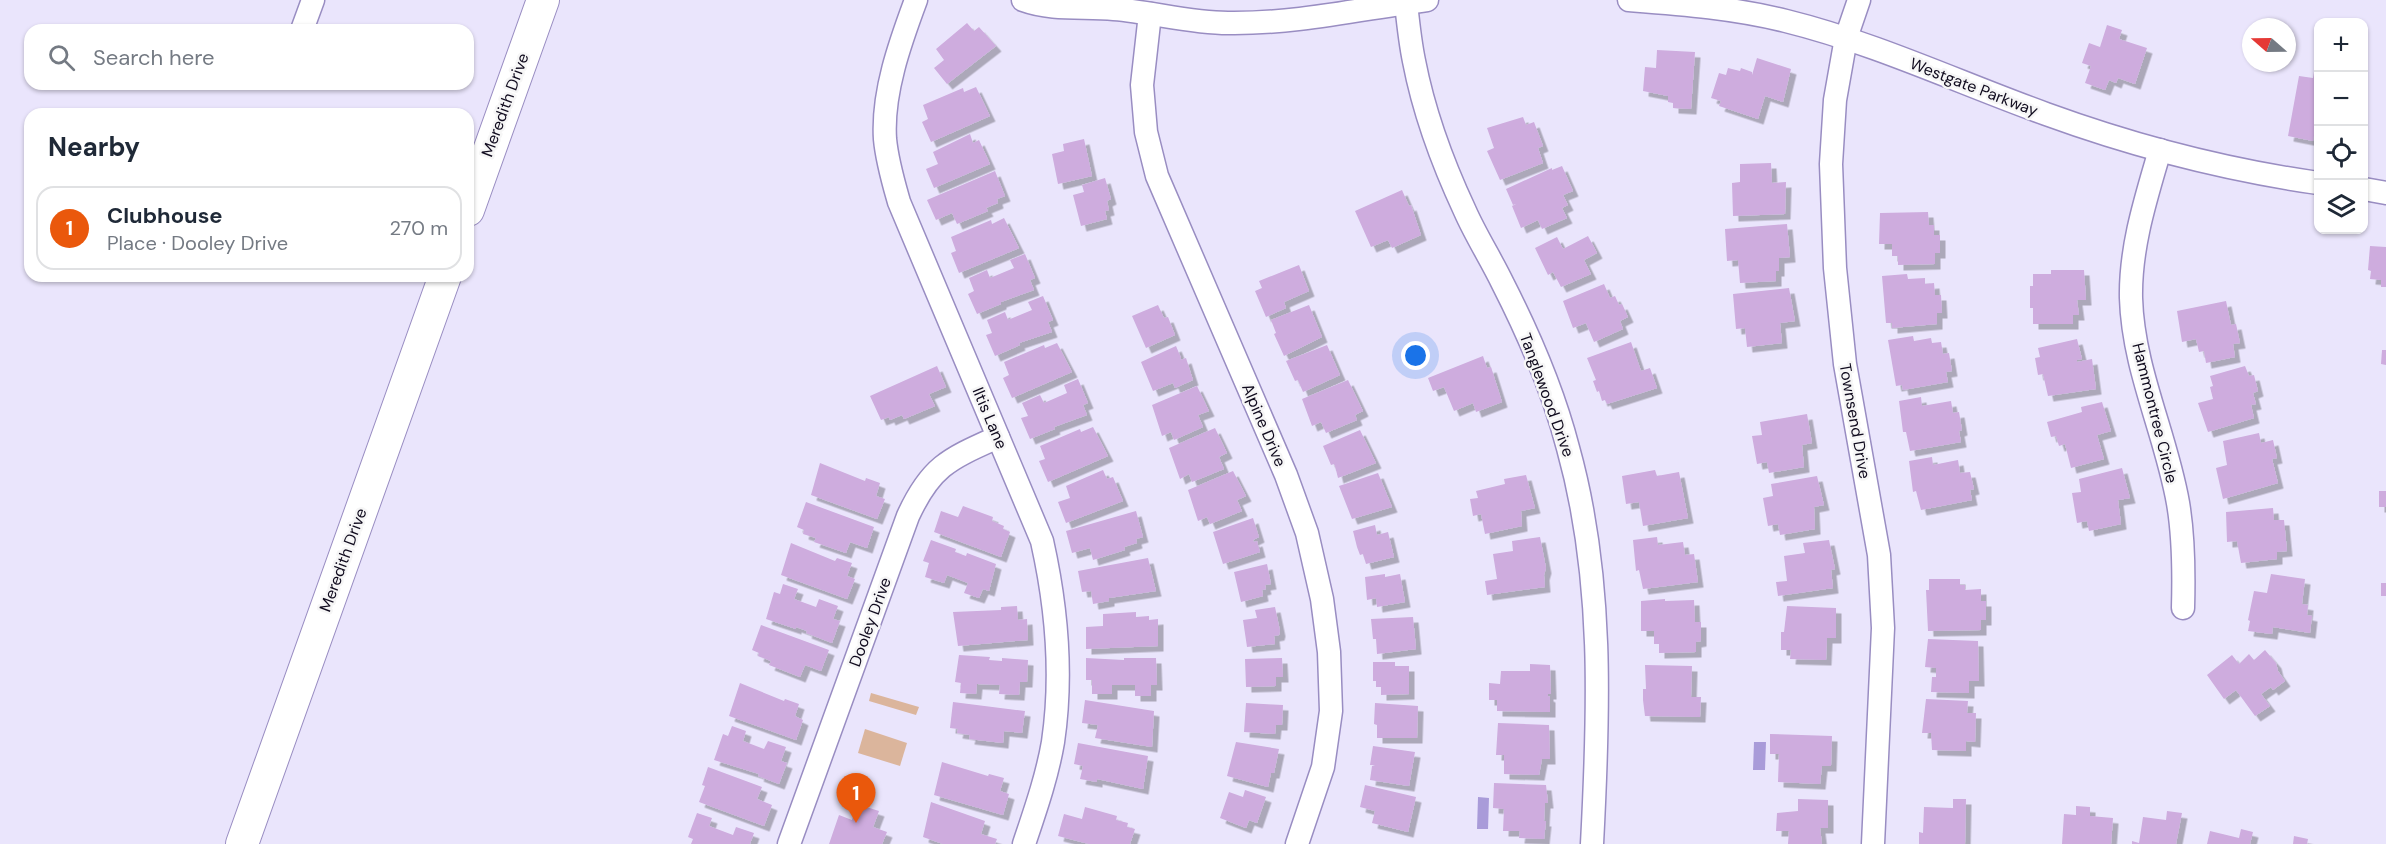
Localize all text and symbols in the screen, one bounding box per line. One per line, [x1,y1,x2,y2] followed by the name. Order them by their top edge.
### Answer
[2242,18,2296,72] north arrow
[2314,18,2368,234] map controls
[2314,18,2368,72] button: +
[24,24,474,90] search box
[45,41,78,74] icon: search
[93,43,214,72] text: Search here
[477,50,533,160] street label: Meredith Drive
[1907,53,2041,121] street label: Westgate Parkway
[2314,72,2368,126] button: −
[2314,126,2368,180] button: locate
[48,130,140,164] text: Nearby
[2314,180,2368,234] button: layers
[107,201,223,230] text: Clubhouse
[66,215,73,241] text: 1
[390,215,448,241] text: 270 m
[107,230,288,256] text: Place · Dooley Drive
[1515,330,1579,460] street label: Tanglewood Drive
[1401,341,1430,370] your location
[2127,341,2183,485] street label: Hammontree Circle
[1835,362,1875,480] street label: Townsend Drive
[1237,380,1291,470] street label: Alpine Drive
[968,384,1012,452] street label: Iltis Lane
[315,505,371,615] street label: Meredith Drive
[844,575,896,669] street label: Dooley Drive
[836,774,876,823] pin: 1

